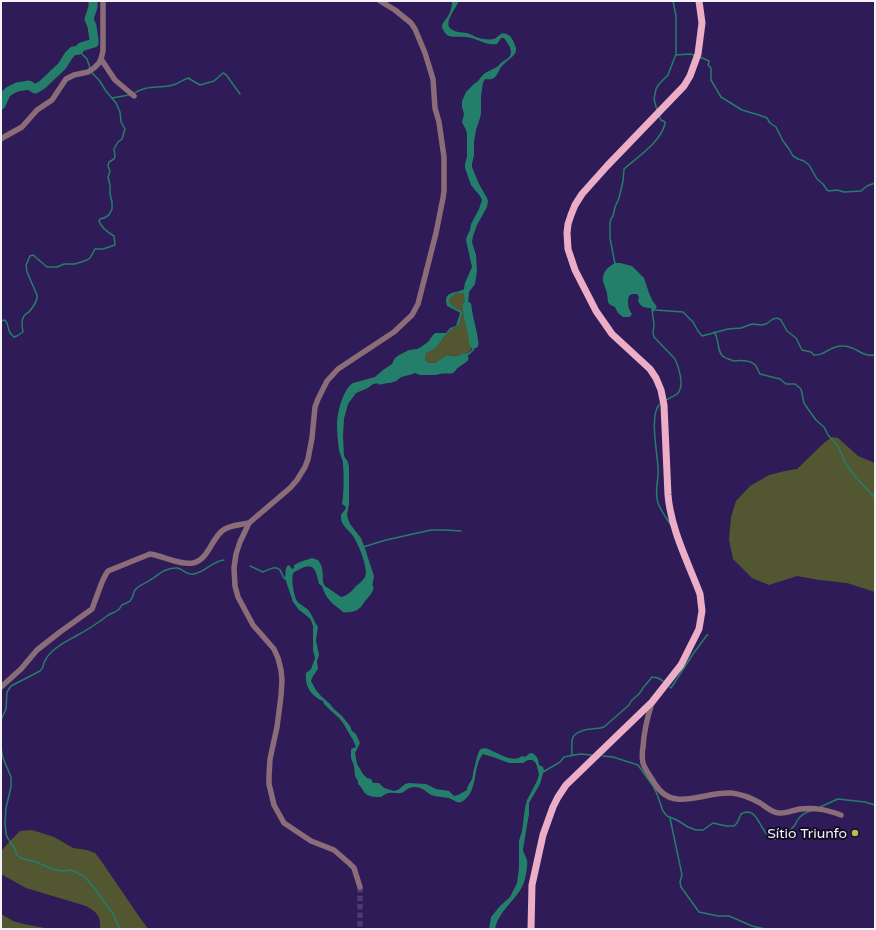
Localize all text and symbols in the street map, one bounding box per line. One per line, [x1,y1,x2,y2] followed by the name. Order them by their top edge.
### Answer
[767,825,847,842] place label: Sítio Triunfo
[850,828,860,838] marker: Sítio Triunfo

